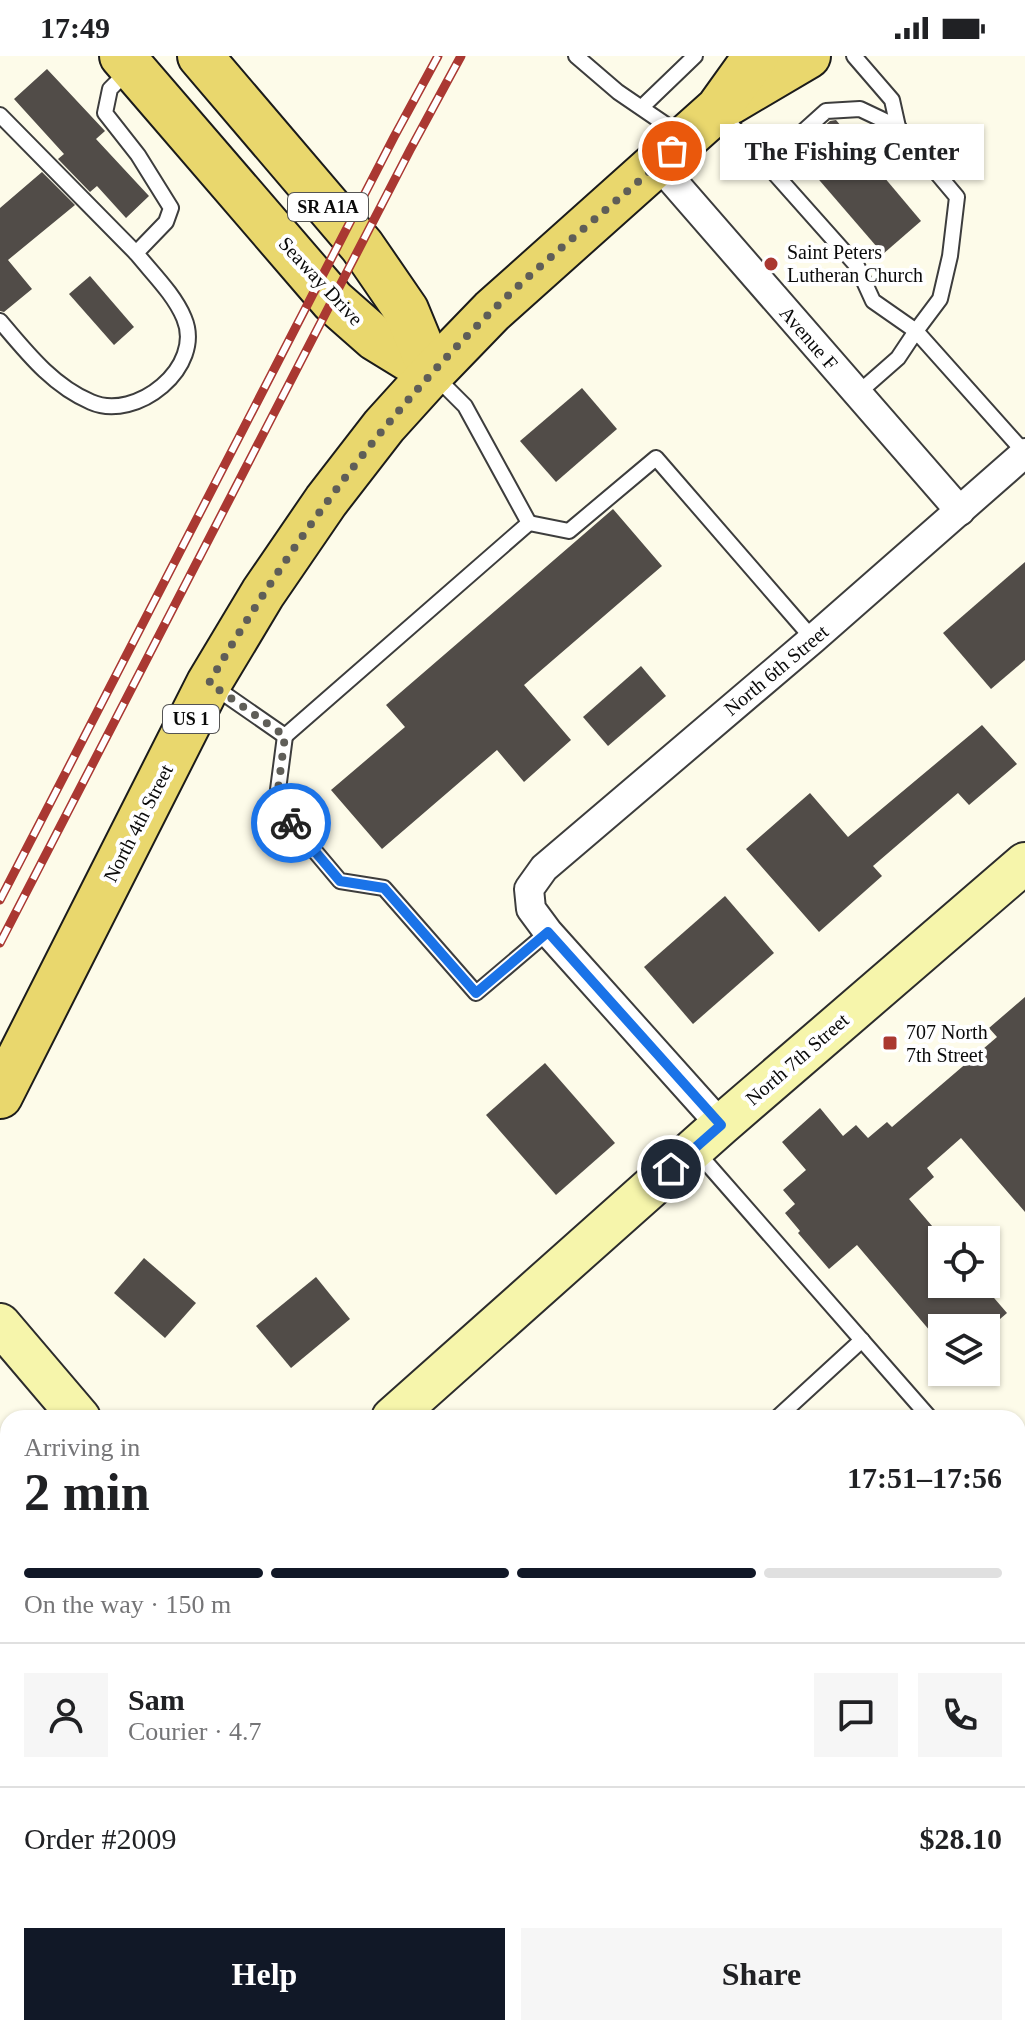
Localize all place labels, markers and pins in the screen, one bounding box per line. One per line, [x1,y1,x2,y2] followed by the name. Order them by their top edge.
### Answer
[638,117,706,185] pin
[720,123,984,179] callout: The Fishing Center
[787,241,923,286] place label: Saint Peters Lutheran Church
[762,255,780,273] marker: Saint Peters Lutheran Church
[906,1021,988,1066] place label: 707 North 7th Street
[881,1034,899,1052] marker: 707 North 7th Street
[637,1135,705,1203] pin

